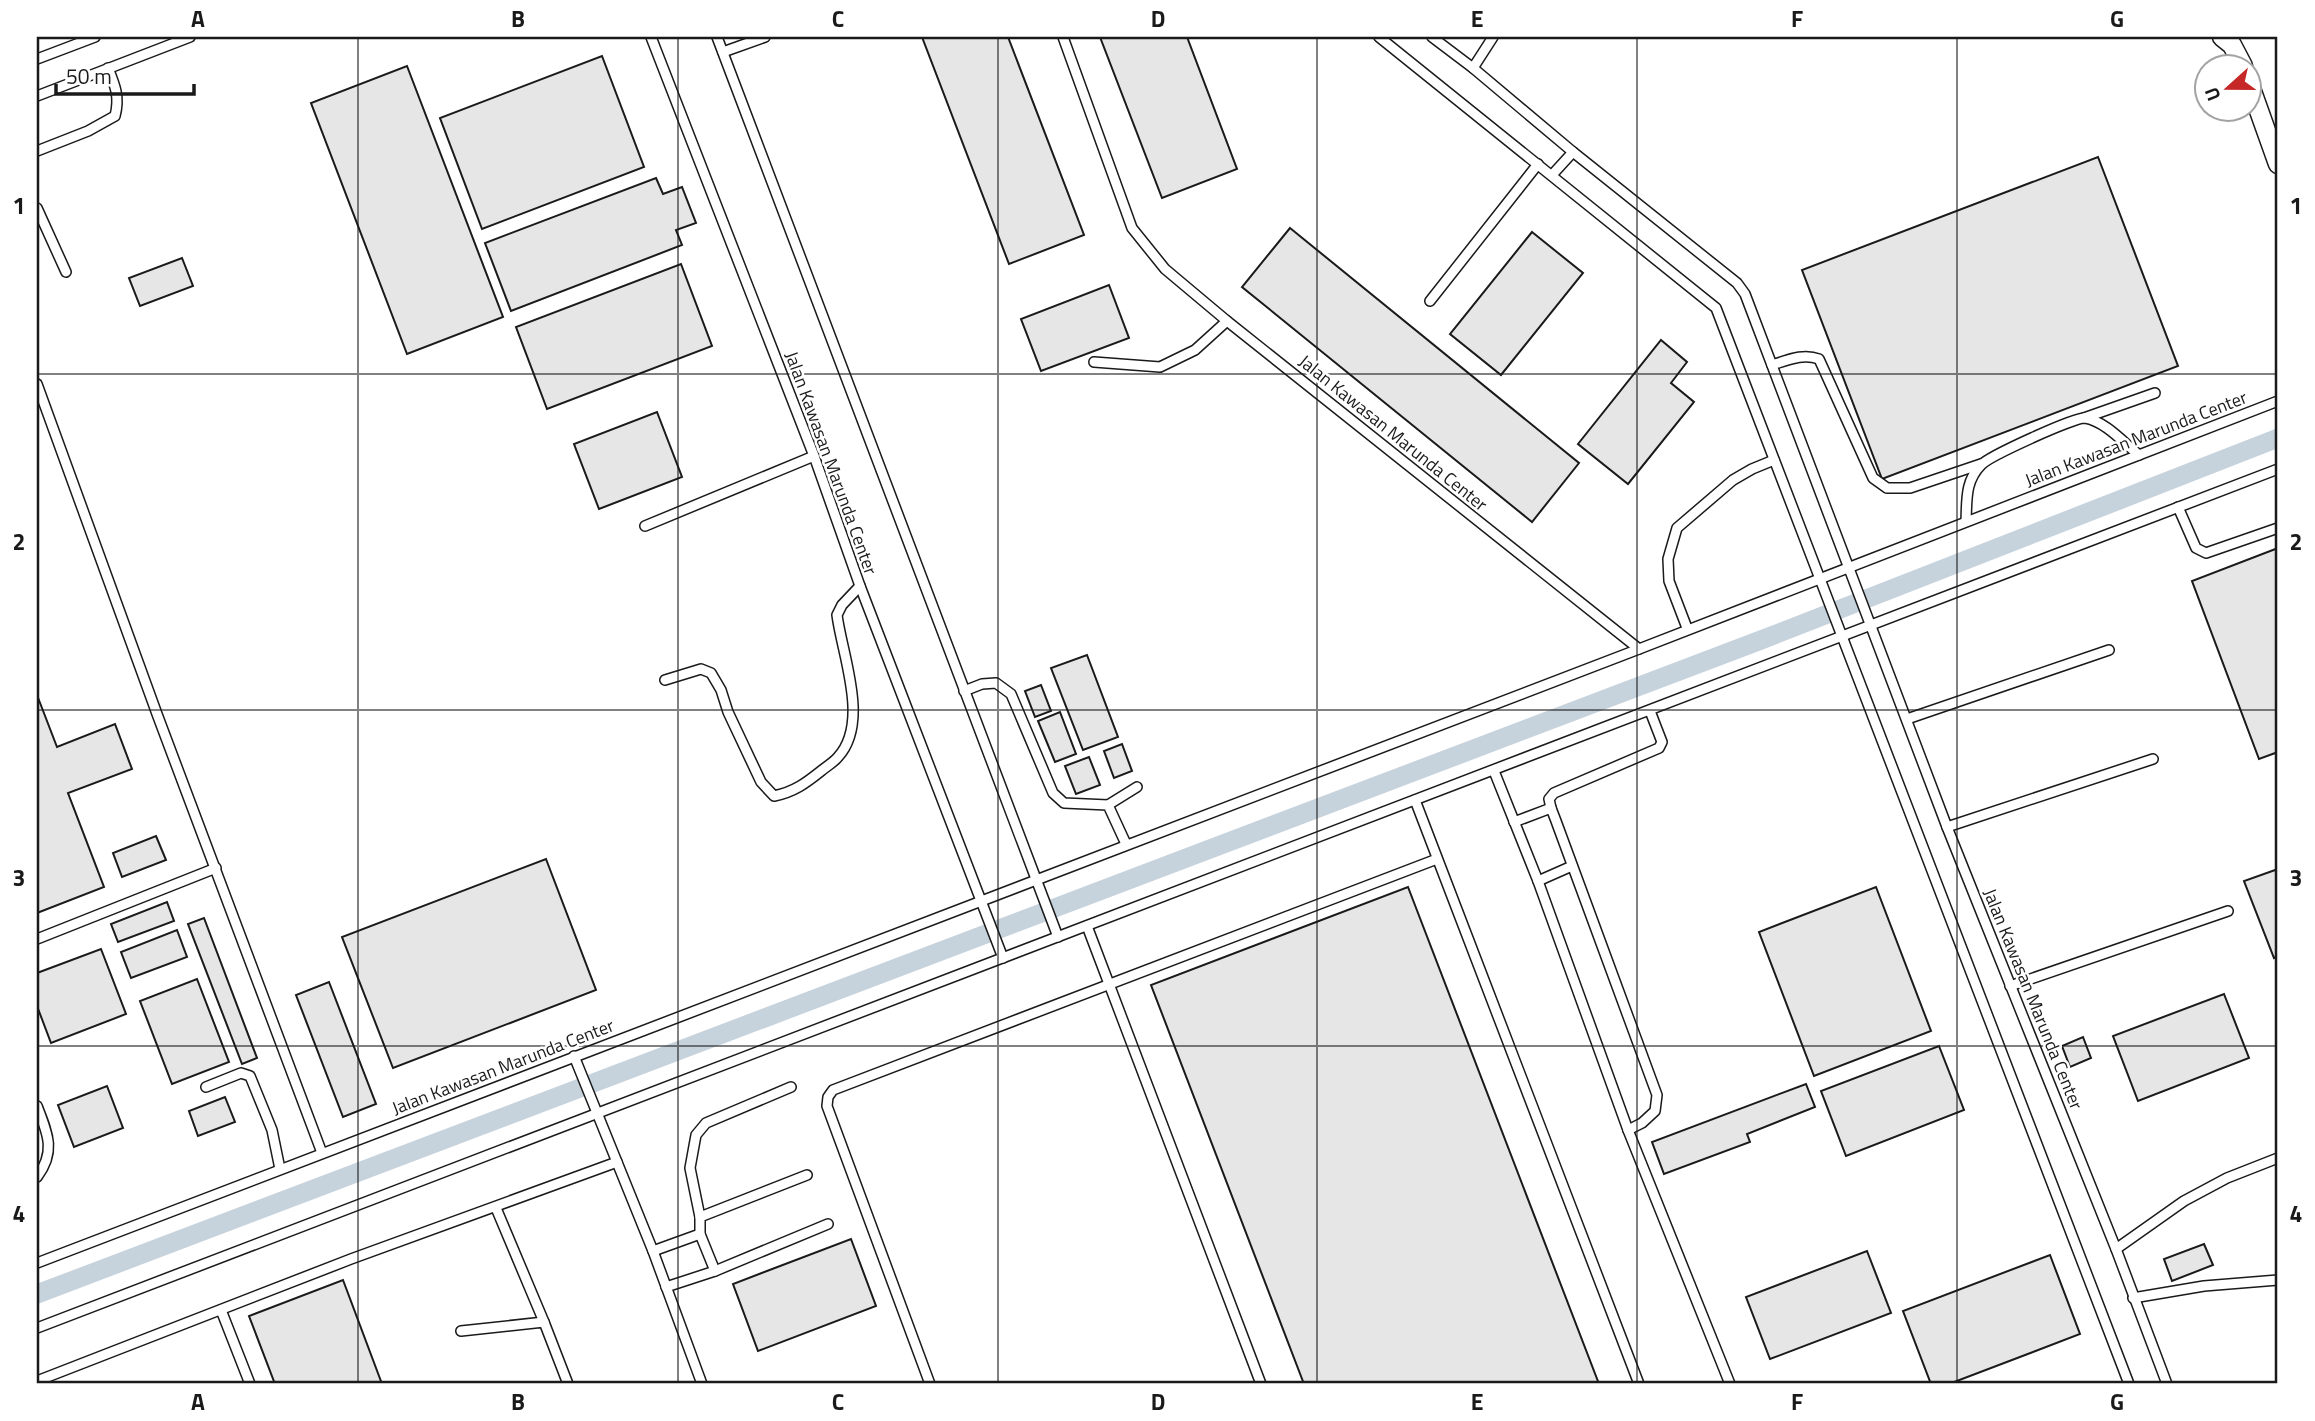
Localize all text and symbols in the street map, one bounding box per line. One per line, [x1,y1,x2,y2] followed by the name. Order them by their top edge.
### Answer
[191,1,205,36] text: A
[511,1,525,36] text: B
[832,1,844,36] text: C
[1151,1,1165,36] text: D
[1471,1,1483,36] text: E
[1791,1,1803,36] text: F
[2110,1,2124,36] text: G
[56,52,194,96] scale bar
[2192,52,2262,122] north arrow
[66,60,112,92] text: 50 m
[2196,83,2227,105] text: U
[13,188,25,223] text: 1
[2290,188,2302,223] text: 1
[778,347,885,578] street label: Jalan Kawasan Marunda Center
[1293,348,1494,517] street label: Jalan Kawasan Marunda Center
[2021,384,2251,493] street label: Jalan Kawasan Marunda Center
[13,524,25,559] text: 2
[2290,524,2302,559] text: 2
[13,860,25,895] text: 3
[2290,860,2302,895] text: 3
[1977,884,2090,1113] street label: Jalan Kawasan Marunda Center
[388,1012,618,1121] street label: Jalan Kawasan Marunda Center
[13,1196,25,1231] text: 4
[2290,1196,2302,1231] text: 4
[191,1384,205,1419] text: A
[511,1384,525,1419] text: B
[832,1384,844,1419] text: C
[1151,1384,1165,1419] text: D
[1471,1384,1483,1419] text: E
[1791,1384,1803,1419] text: F
[2110,1384,2124,1419] text: G

